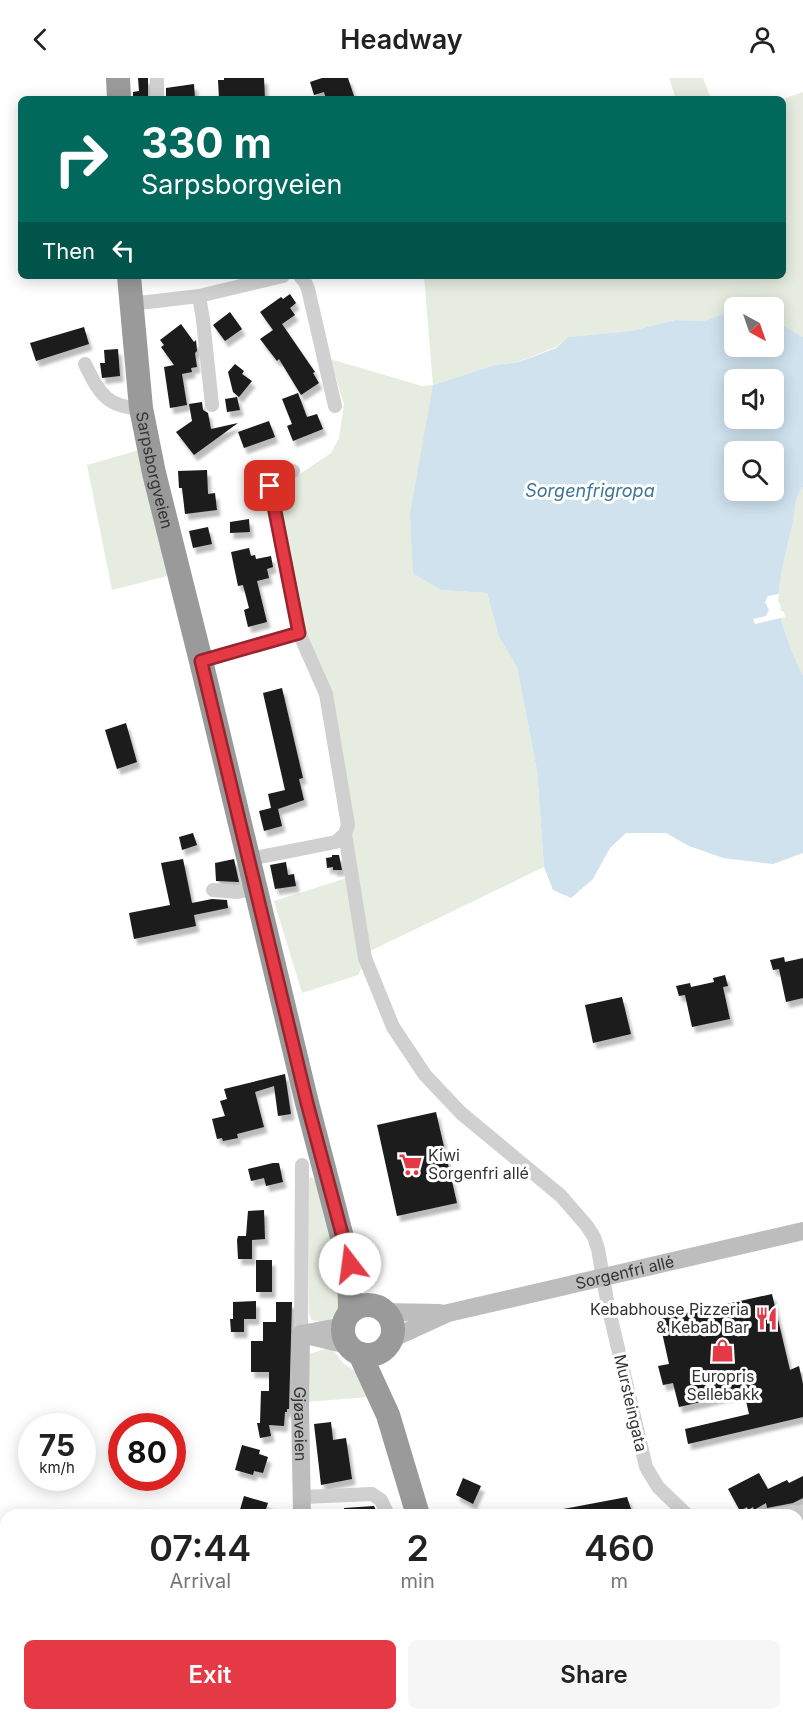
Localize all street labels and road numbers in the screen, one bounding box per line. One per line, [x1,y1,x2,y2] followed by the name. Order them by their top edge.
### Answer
[132,410,177,531] street label: Sarpsborgveien
[573,1251,676,1293] street label: Sorgenfri allé
[610,1352,652,1454] street label: Mursteingata
[290,1386,311,1462] street label: Gjøaveien

